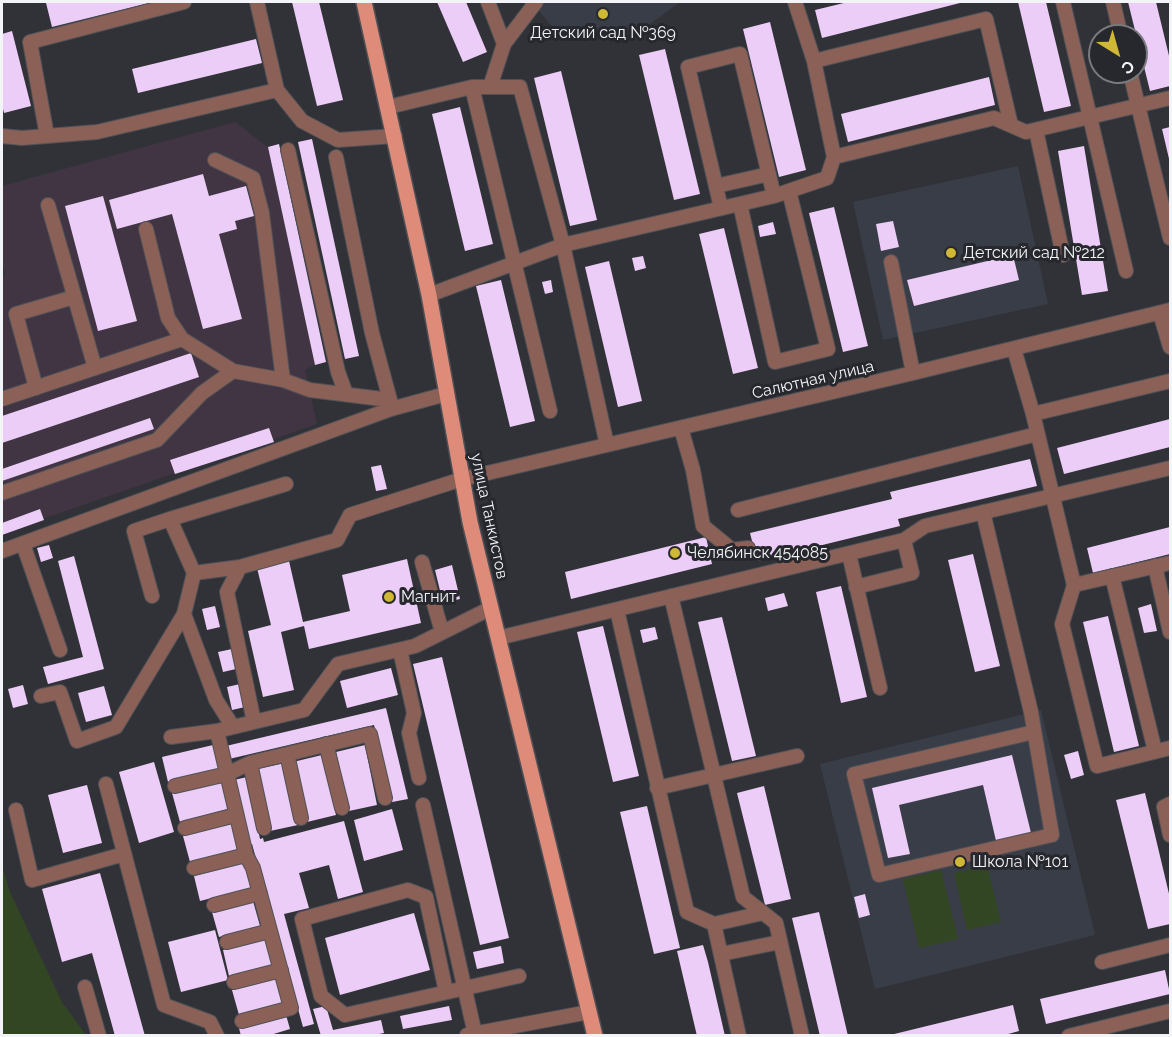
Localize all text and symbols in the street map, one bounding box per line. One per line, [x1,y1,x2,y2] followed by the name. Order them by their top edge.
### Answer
[596,7,610,21] marker: Детский сад №369
[530,23,676,43] place label: Детский сад №369
[1088,24,1148,84] north arrow
[1118,56,1138,78] text: С
[963,243,1105,263] place label: Детский сад №212
[944,246,958,260] marker: Детский сад №212
[750,357,876,403] street label: Салютная улица
[466,451,512,581] street label: улица Танкистов
[687,543,828,563] place label: Челябинск 454085
[668,546,682,560] marker: Челябинск 454085
[401,587,457,607] place label: Магнит
[382,590,396,604] marker: Магнит
[972,852,1068,872] place label: Школа №101
[953,855,967,869] marker: Школа №101

